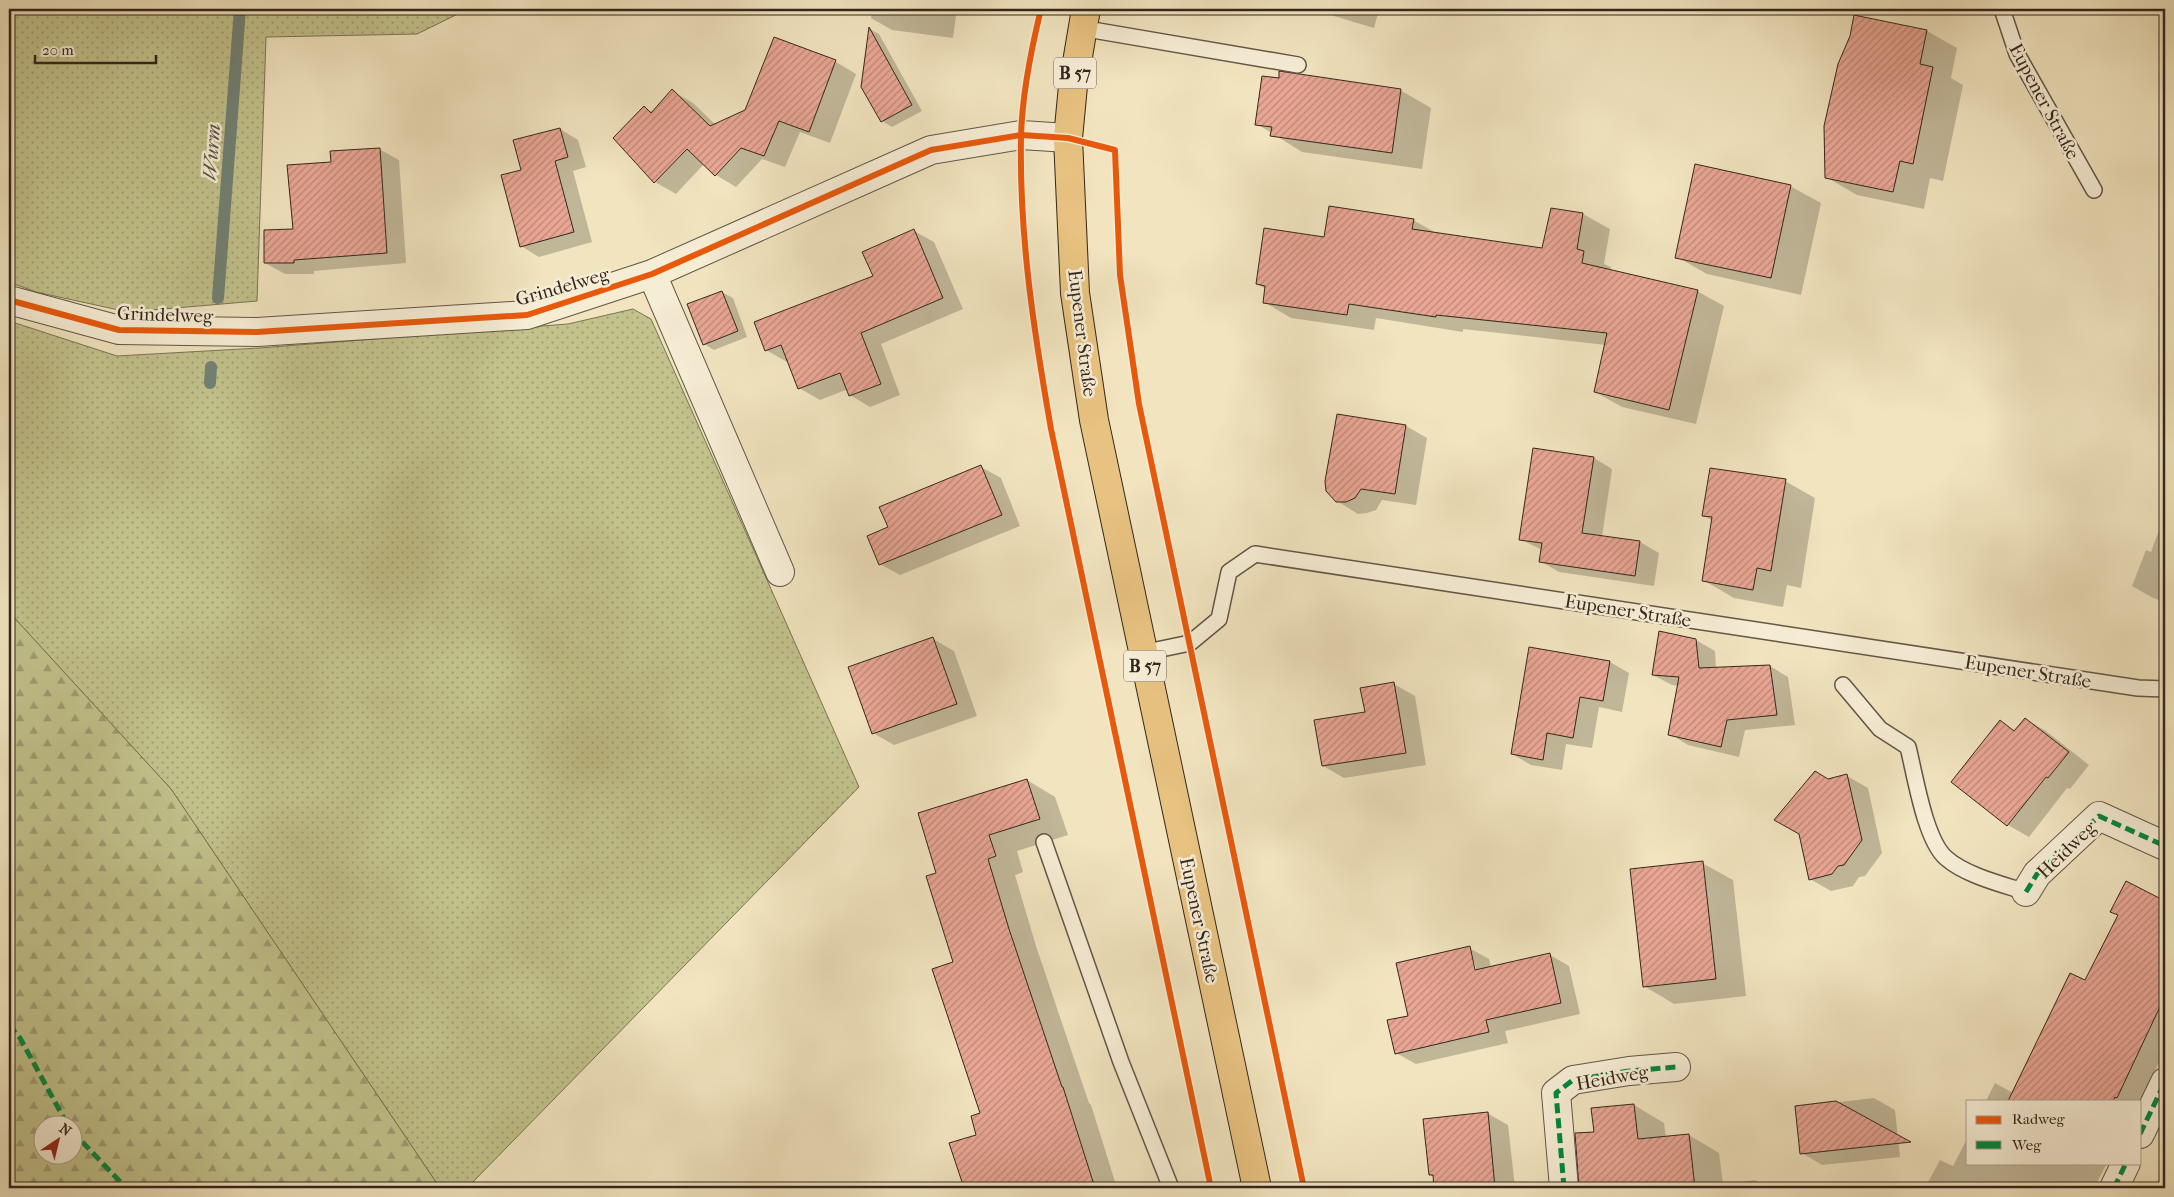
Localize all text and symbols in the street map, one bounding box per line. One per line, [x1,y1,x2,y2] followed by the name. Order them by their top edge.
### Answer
[35,32,156,64] scale bar
[2004,40,2084,163] street label: Eupener Straße
[42,41,74,59] text: 20 m
[1054,58,1096,88] road number: B 57
[198,123,225,181] water label: Wurm
[513,263,612,311] street label: Grindelweg
[1063,268,1101,398] street label: Eupener Straße
[117,302,214,328] street label: Grindelweg
[1563,590,1693,632] street label: Eupener Straße
[1124,650,1166,681] road number: B 57
[1963,651,2093,693] street label: Eupener Straße
[2033,816,2101,883] street label: Heidweg
[1175,855,1223,985] street label: Eupener Straße
[1574,1061,1651,1095] street label: Heidweg
[1966,1100,2142,1164] legend
[2012,1110,2065,1128] text: Radweg
[32,1114,82,1164] north arrow
[56,1120,75,1140] text: N
[2011,1136,2042,1154] text: Weg

